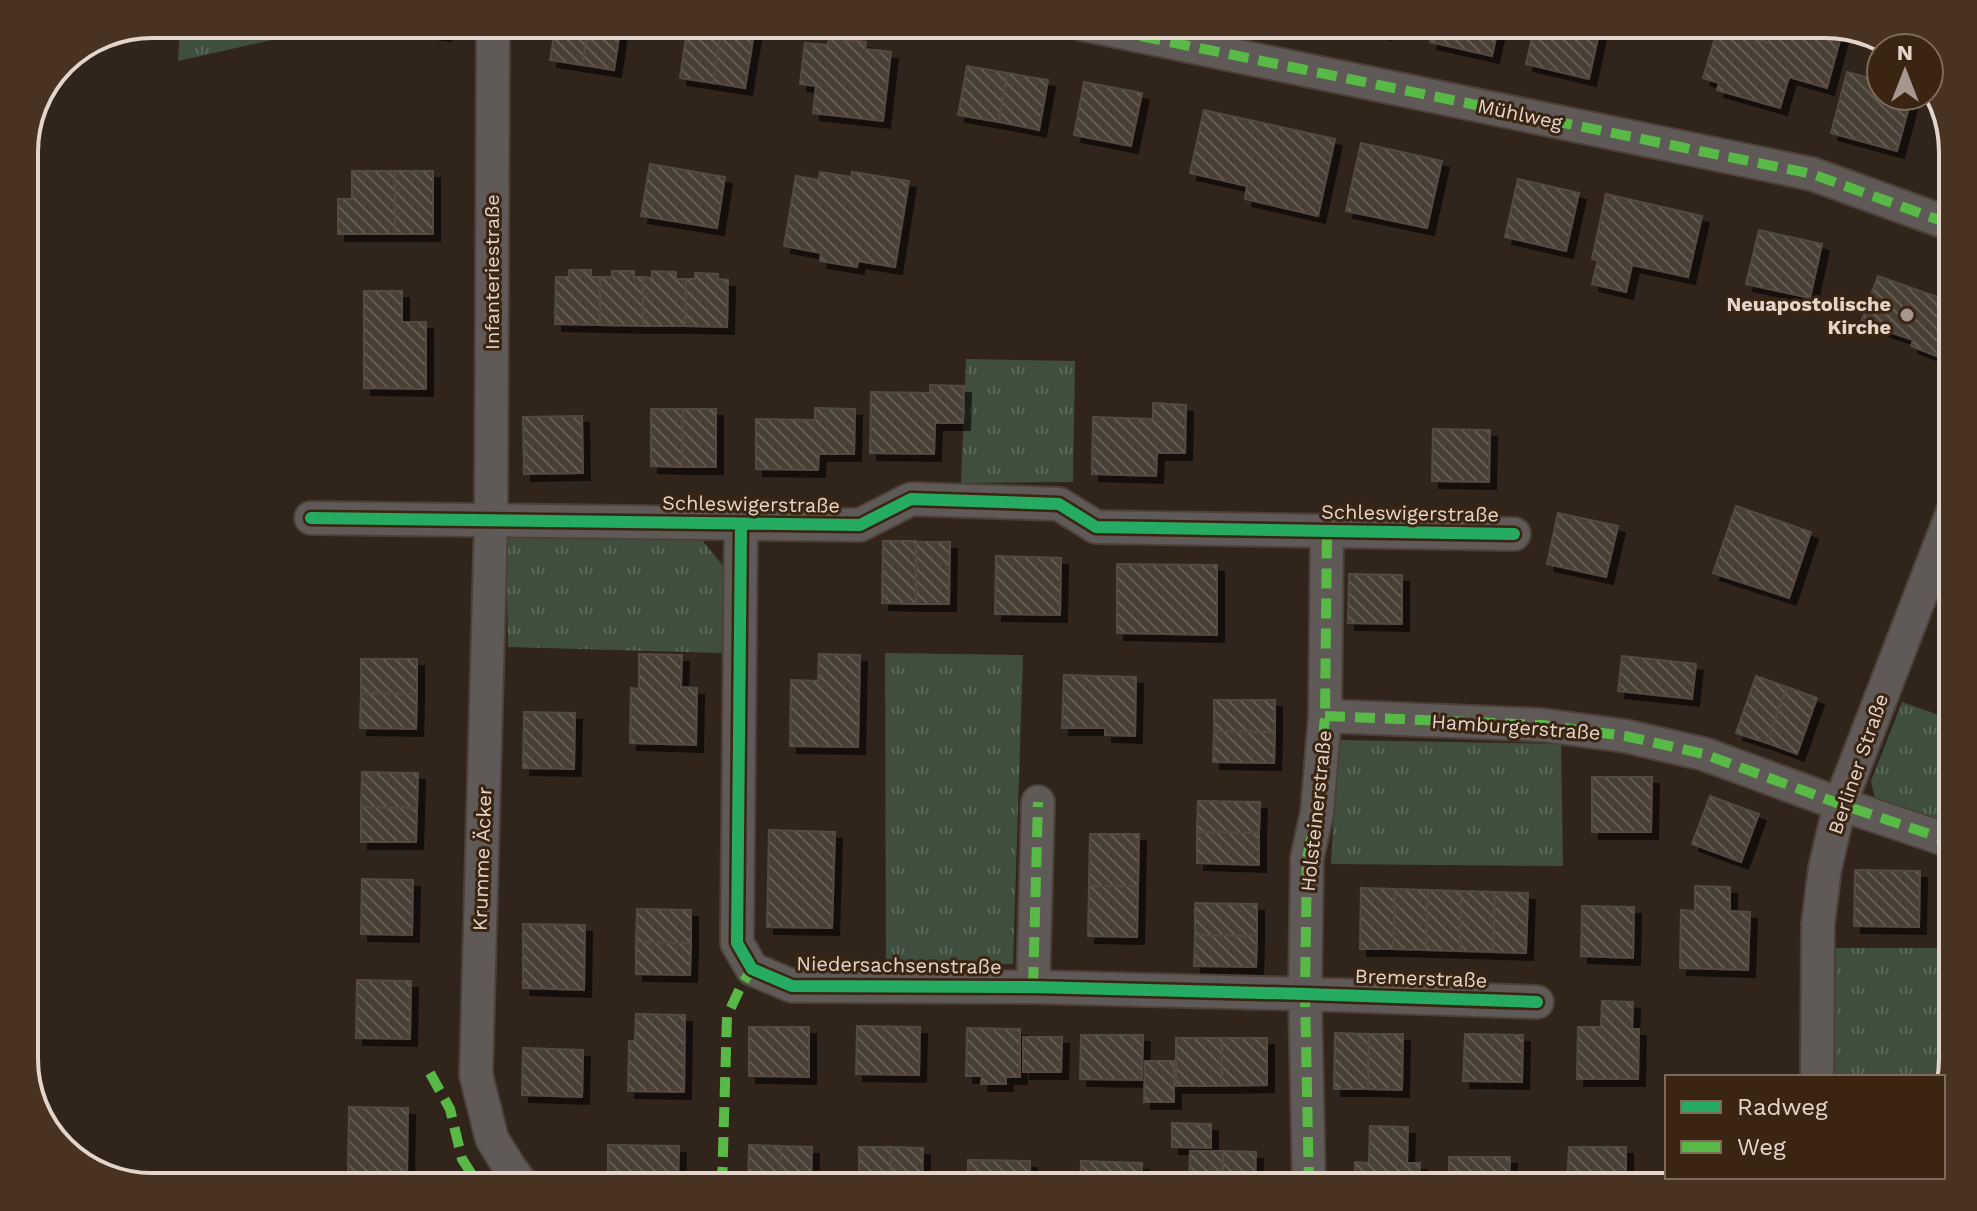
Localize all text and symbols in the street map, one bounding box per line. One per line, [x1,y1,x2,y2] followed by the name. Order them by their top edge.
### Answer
[1865,32,1945,112] north arrow
[1897,40,1913,65] text: N
[1475,93,1565,135] street label: Mühlweg
[480,194,504,350] street label: Infanteriestraße
[1727,292,1891,339] place label: Neuapostolische Kirche
[1898,306,1916,324] marker: Neuapostolische Kirche
[662,490,840,518] street label: Schleswigerstraße
[1321,499,1499,527] street label: Schleswigerstraße
[1823,691,1893,837] street label: Berliner Straße
[1431,709,1601,745] street label: Hamburgerstraße
[1296,729,1336,893] street label: Holsteinerstraße
[467,787,497,931] street label: Krumme Äcker
[796,951,1002,979] street label: Niedersachsenstraße
[1354,964,1488,992] street label: Bremerstraße
[1665,1075,1945,1179] legend
[1737,1093,1828,1121] text: Radweg
[1737,1133,1786,1161] text: Weg

